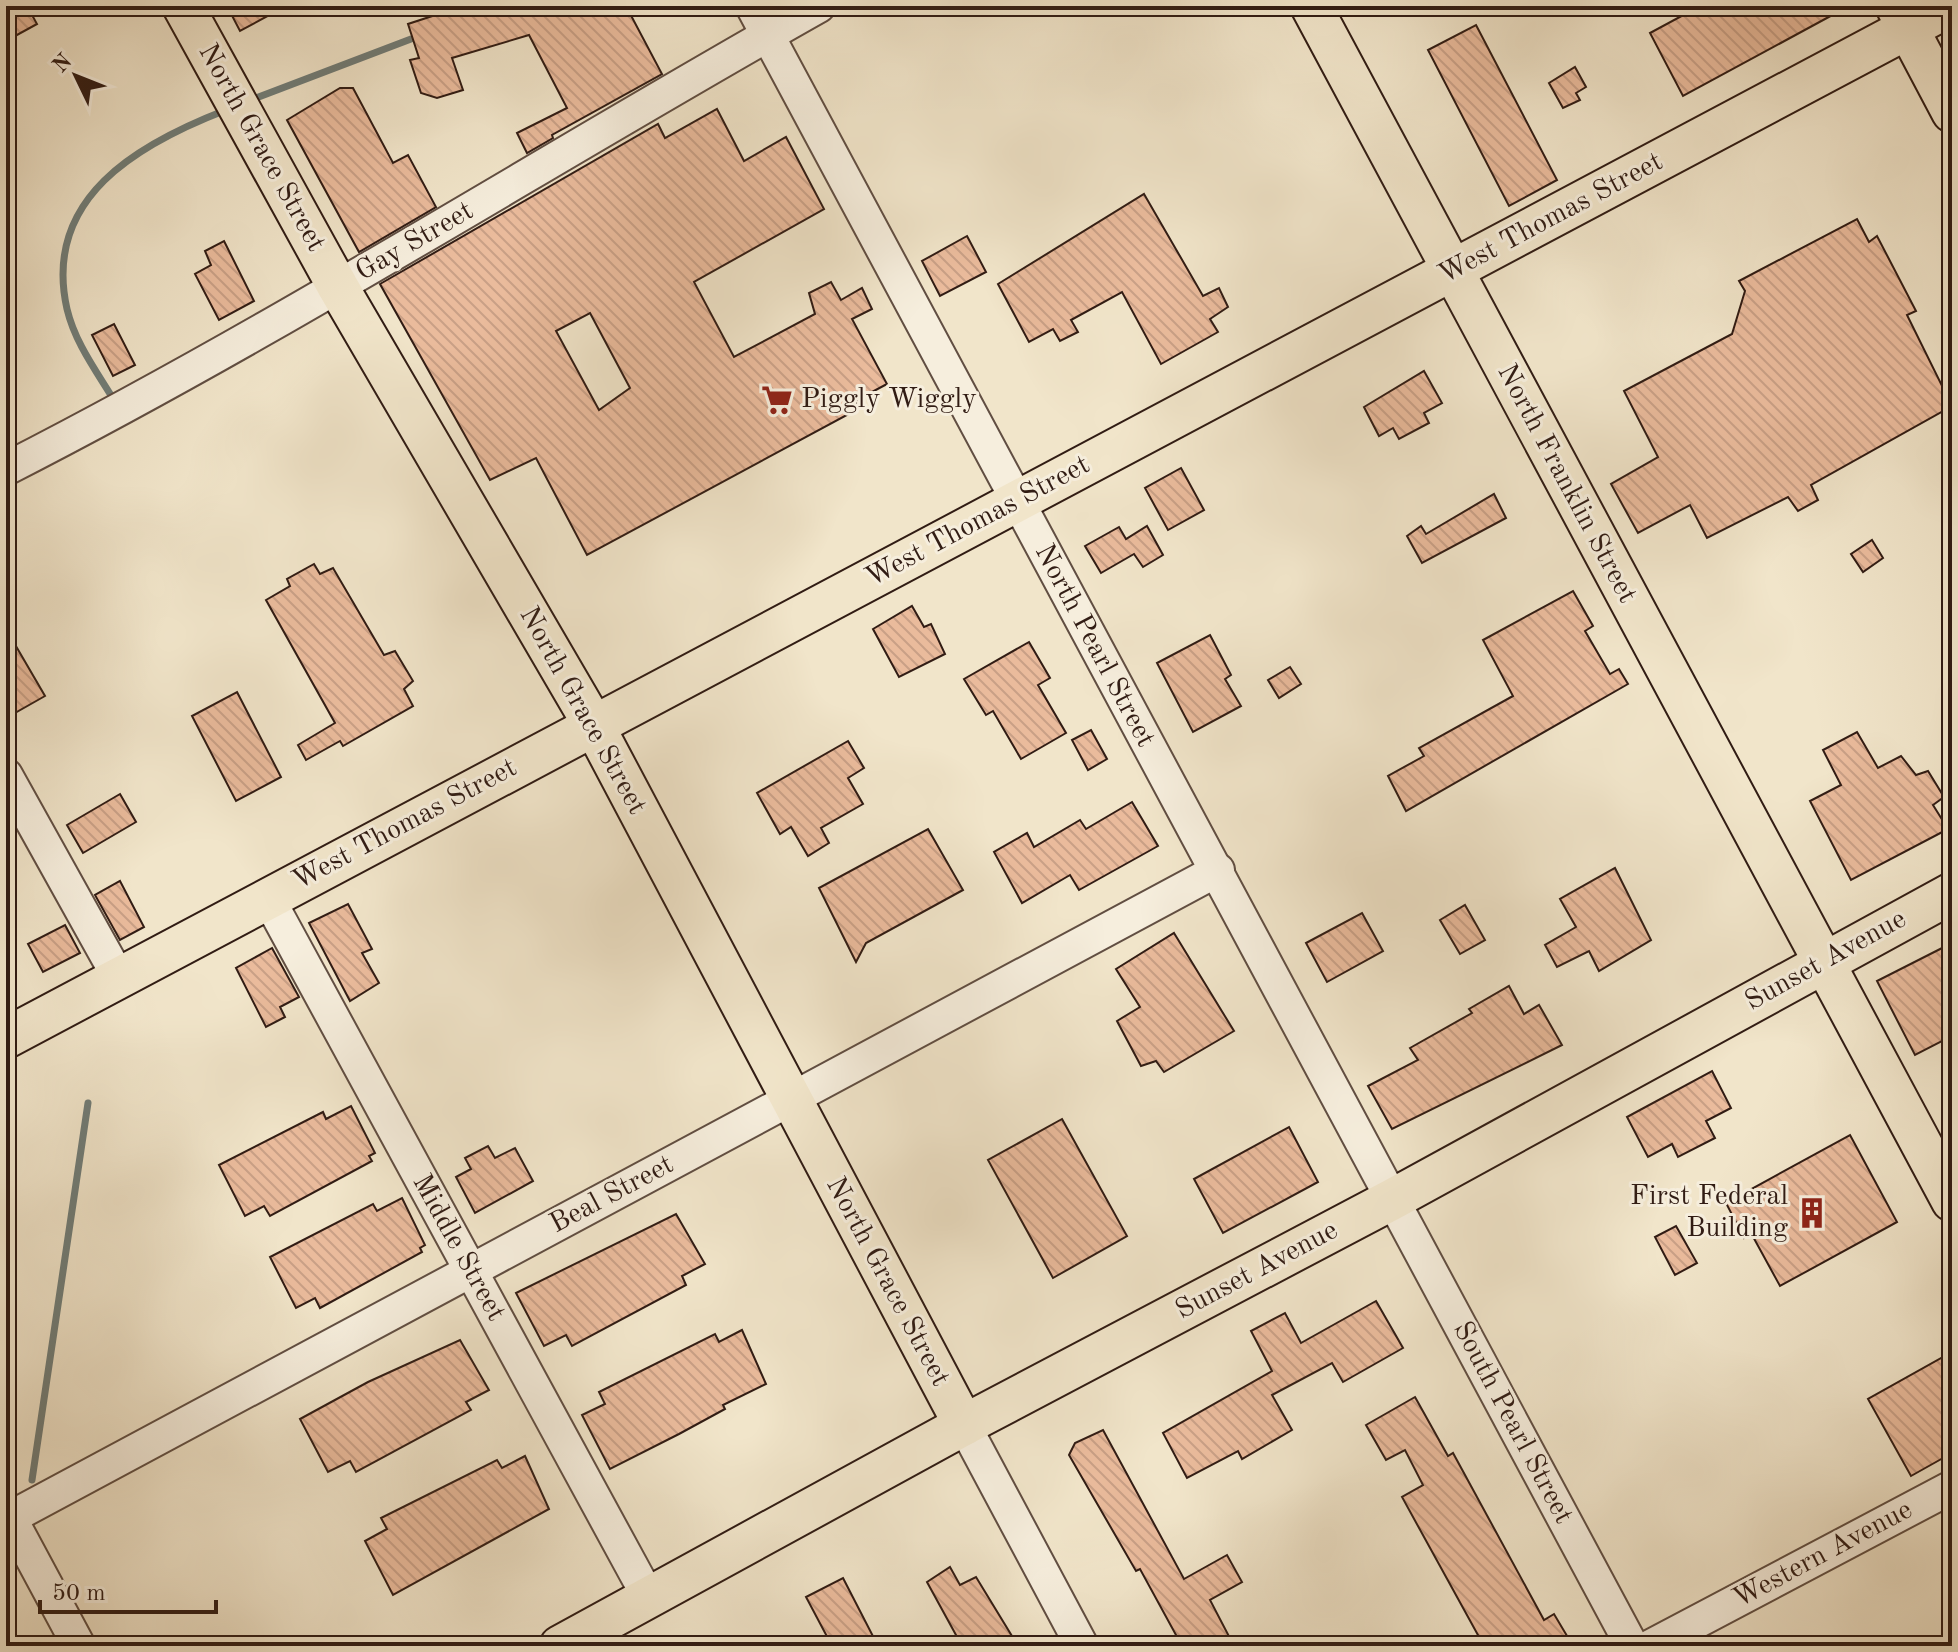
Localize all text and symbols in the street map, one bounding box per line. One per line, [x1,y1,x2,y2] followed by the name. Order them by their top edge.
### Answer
[36,36,116,116] north arrow
[192,40,330,256] street label: North Grace Street
[49,50,77,77] text: N
[1434,148,1668,290] street label: West Thomas Street
[352,197,478,287] street label: Gay Street
[1491,360,1641,608] street label: North Franklin Street
[760,383,794,417] supermarket icon: Piggly Wiggly
[801,386,977,414] place label: Piggly Wiggly
[861,451,1095,593] street label: West Thomas Street
[1029,540,1159,752] street label: North Pearl Street
[513,603,651,819] street label: North Grace Street
[288,754,522,896] street label: West Thomas Street
[1741,905,1911,1017] street label: Sunset Avenue
[546,1151,678,1239] street label: Beal Street
[406,1170,510,1326] street label: Middle Street
[820,1173,954,1391] street label: North Grace Street
[1630,1183,1788,1243] place label: First Federal Building
[1795,1196,1829,1230] building icon: First Federal Building
[1171,1217,1343,1325] street label: Sunset Avenue
[1447,1317,1577,1529] street label: South Pearl Street
[1729,1496,1917,1614] street label: Western Avenue
[40,1564,216,1614] scale bar
[52,1582,106,1606] text: 50 m

